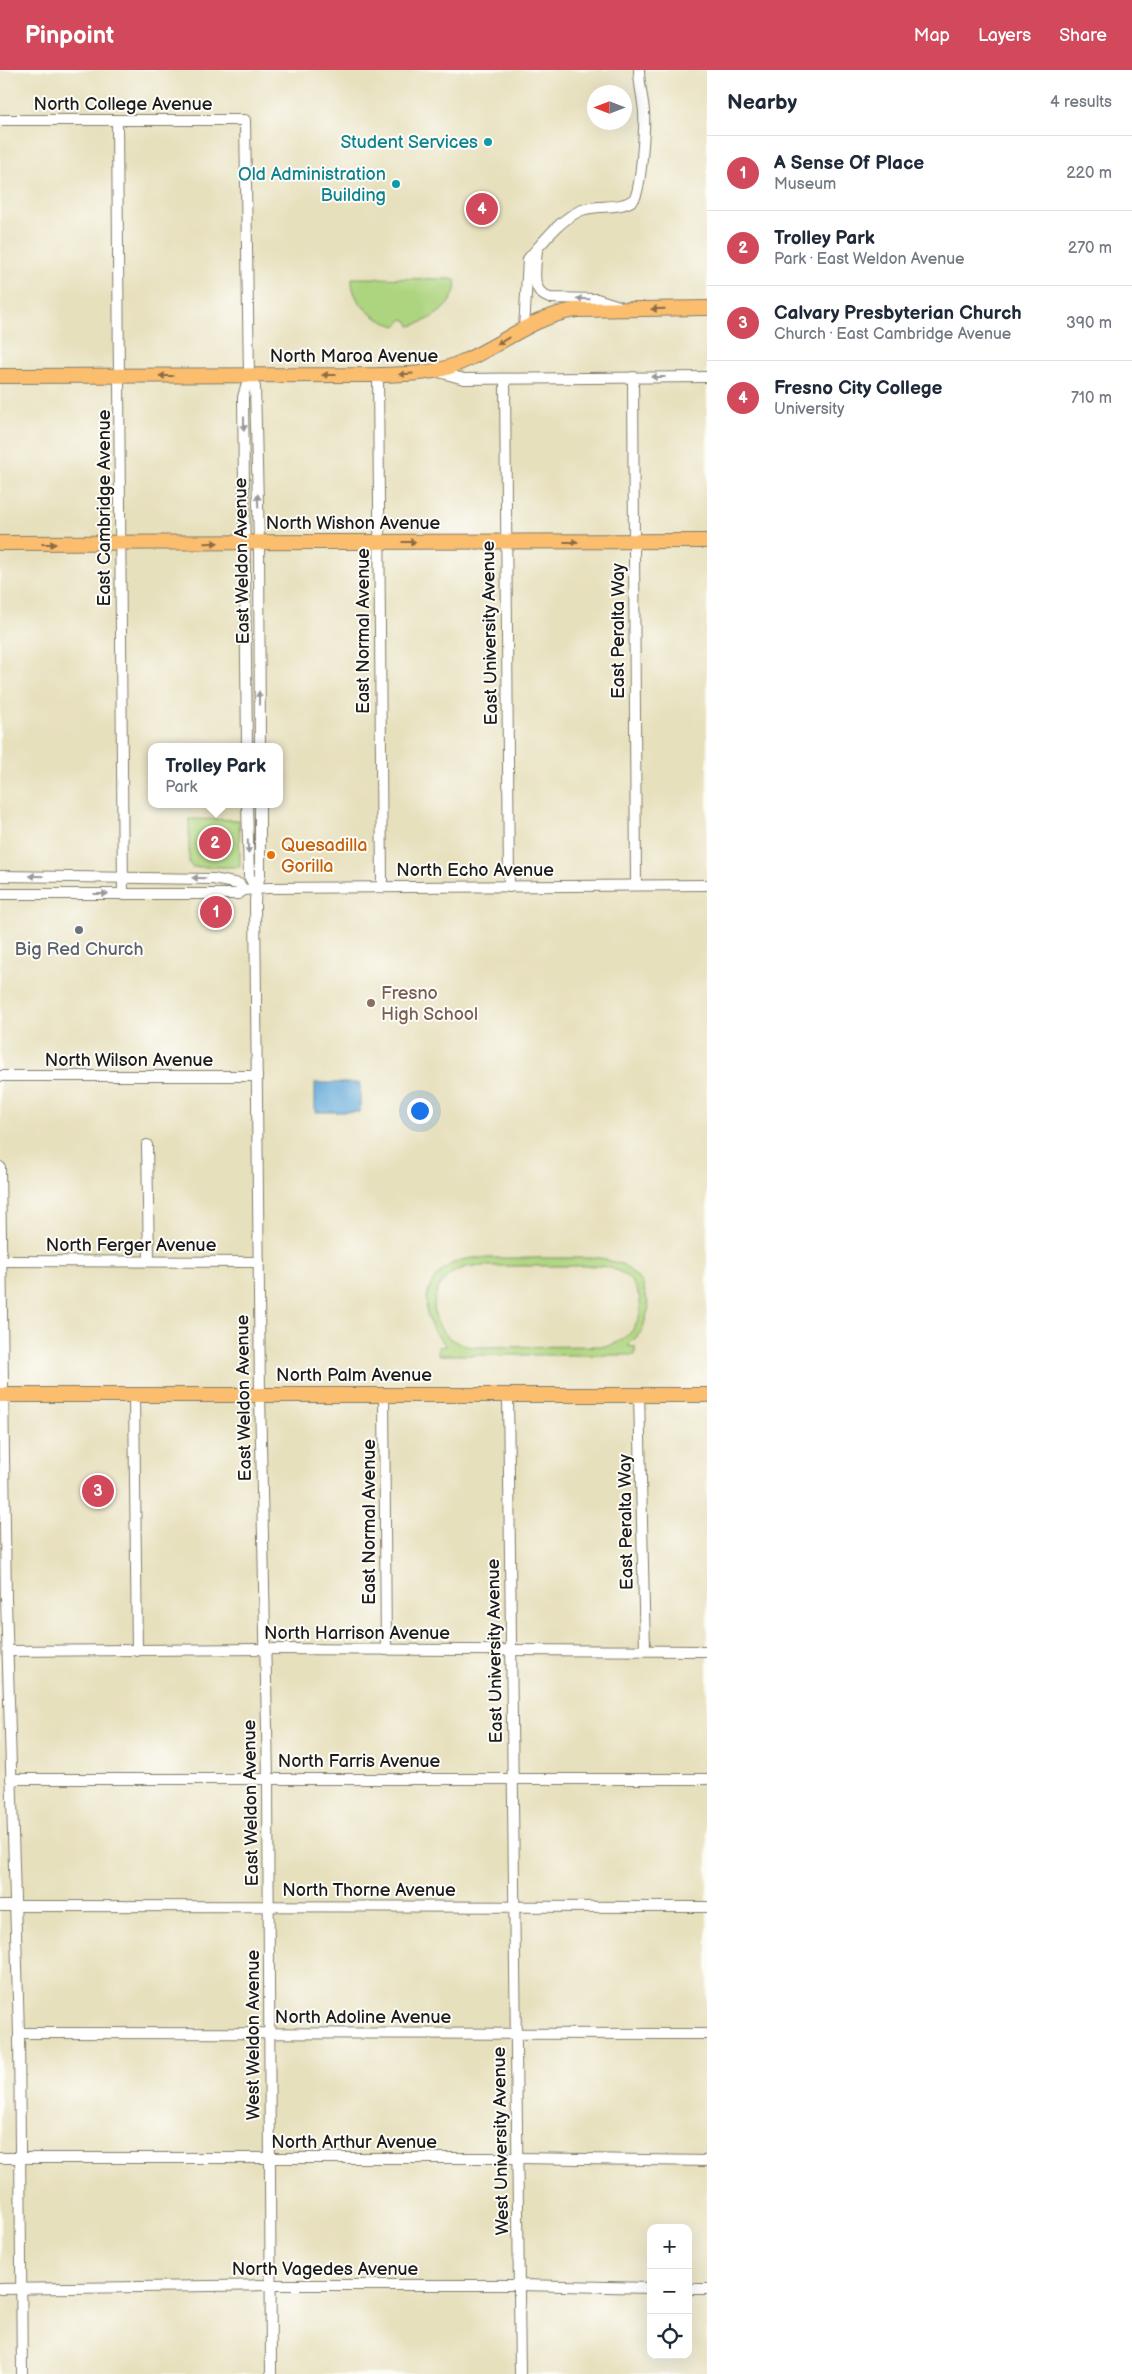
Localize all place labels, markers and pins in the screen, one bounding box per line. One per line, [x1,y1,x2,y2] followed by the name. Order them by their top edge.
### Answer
[340,132,478,153] place label: Student Services
[482,136,494,148] marker: Student Services
[238,164,386,206] place label: Old Administration Building
[390,178,402,190] marker: Old Administration Building
[466,190,498,228] pin: 4
[199,824,231,862] pin: 2
[281,835,367,877] place label: Quesadilla Gorilla
[265,849,277,861] marker: Quesadilla Gorilla
[200,893,232,931] pin: 1
[73,924,85,936] marker: Big Red Church
[15,939,143,960] place label: Big Red Church
[381,983,478,1025] place label: Fresno High School
[365,997,377,1009] marker: Fresno High School
[82,1472,114,1510] pin: 3

